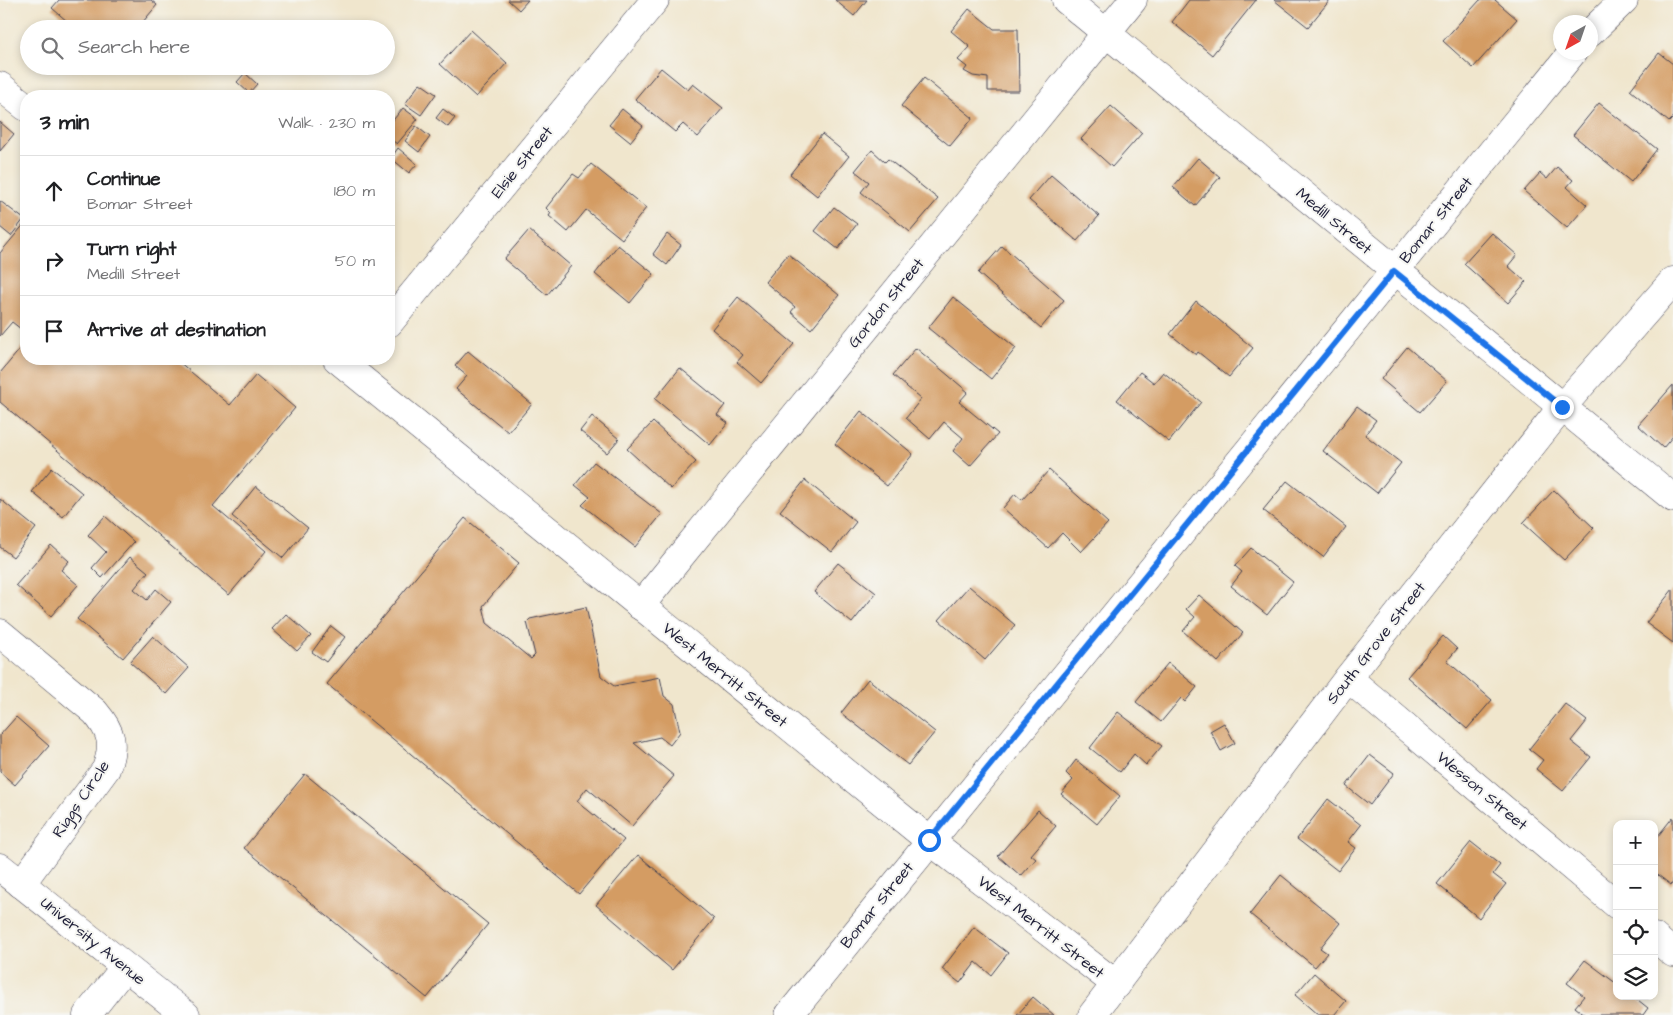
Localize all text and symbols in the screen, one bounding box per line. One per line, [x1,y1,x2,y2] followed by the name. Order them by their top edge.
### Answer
[1553,15,1598,60] north arrow
[20,20,395,75] search box
[38,34,66,62] icon: search
[78,34,190,61] text: Search here
[40,108,89,137] text: 3 min
[278,112,375,134] text: Walk · 230 m
[486,121,558,203] street label: Elsie Street
[87,166,161,193] text: Continue
[1394,172,1478,268] street label: Bomar Street
[40,177,68,205] icon: ahead
[334,180,375,202] text: 180 m
[1291,183,1377,260] street label: Medill Street
[87,193,193,215] text: Bomar Street
[87,236,176,263] text: Turn right
[40,247,68,275] icon: right
[335,250,375,272] text: 50 m
[843,253,929,353] street label: Gordon Street
[87,263,180,285] text: Medill Street
[40,317,68,345] icon: arrive
[87,317,266,344] text: Arrive at destination
[1551,396,1574,419] route end
[1321,577,1431,709] street label: South Grove Street
[658,618,793,733] street label: West Merritt Street
[1432,746,1533,836] street label: Wesson Street
[47,756,116,842] street label: Riggs Circle
[1613,820,1658,1000] map controls
[1613,820,1658,865] button: +
[918,829,941,852] route start
[835,857,919,953] street label: Bomar Street
[1613,865,1658,910] button: −
[973,871,1109,984] street label: West Merritt Street
[35,892,150,991] street label: University Avenue
[1613,910,1658,955] button: locate
[1613,955,1658,1000] button: layers

